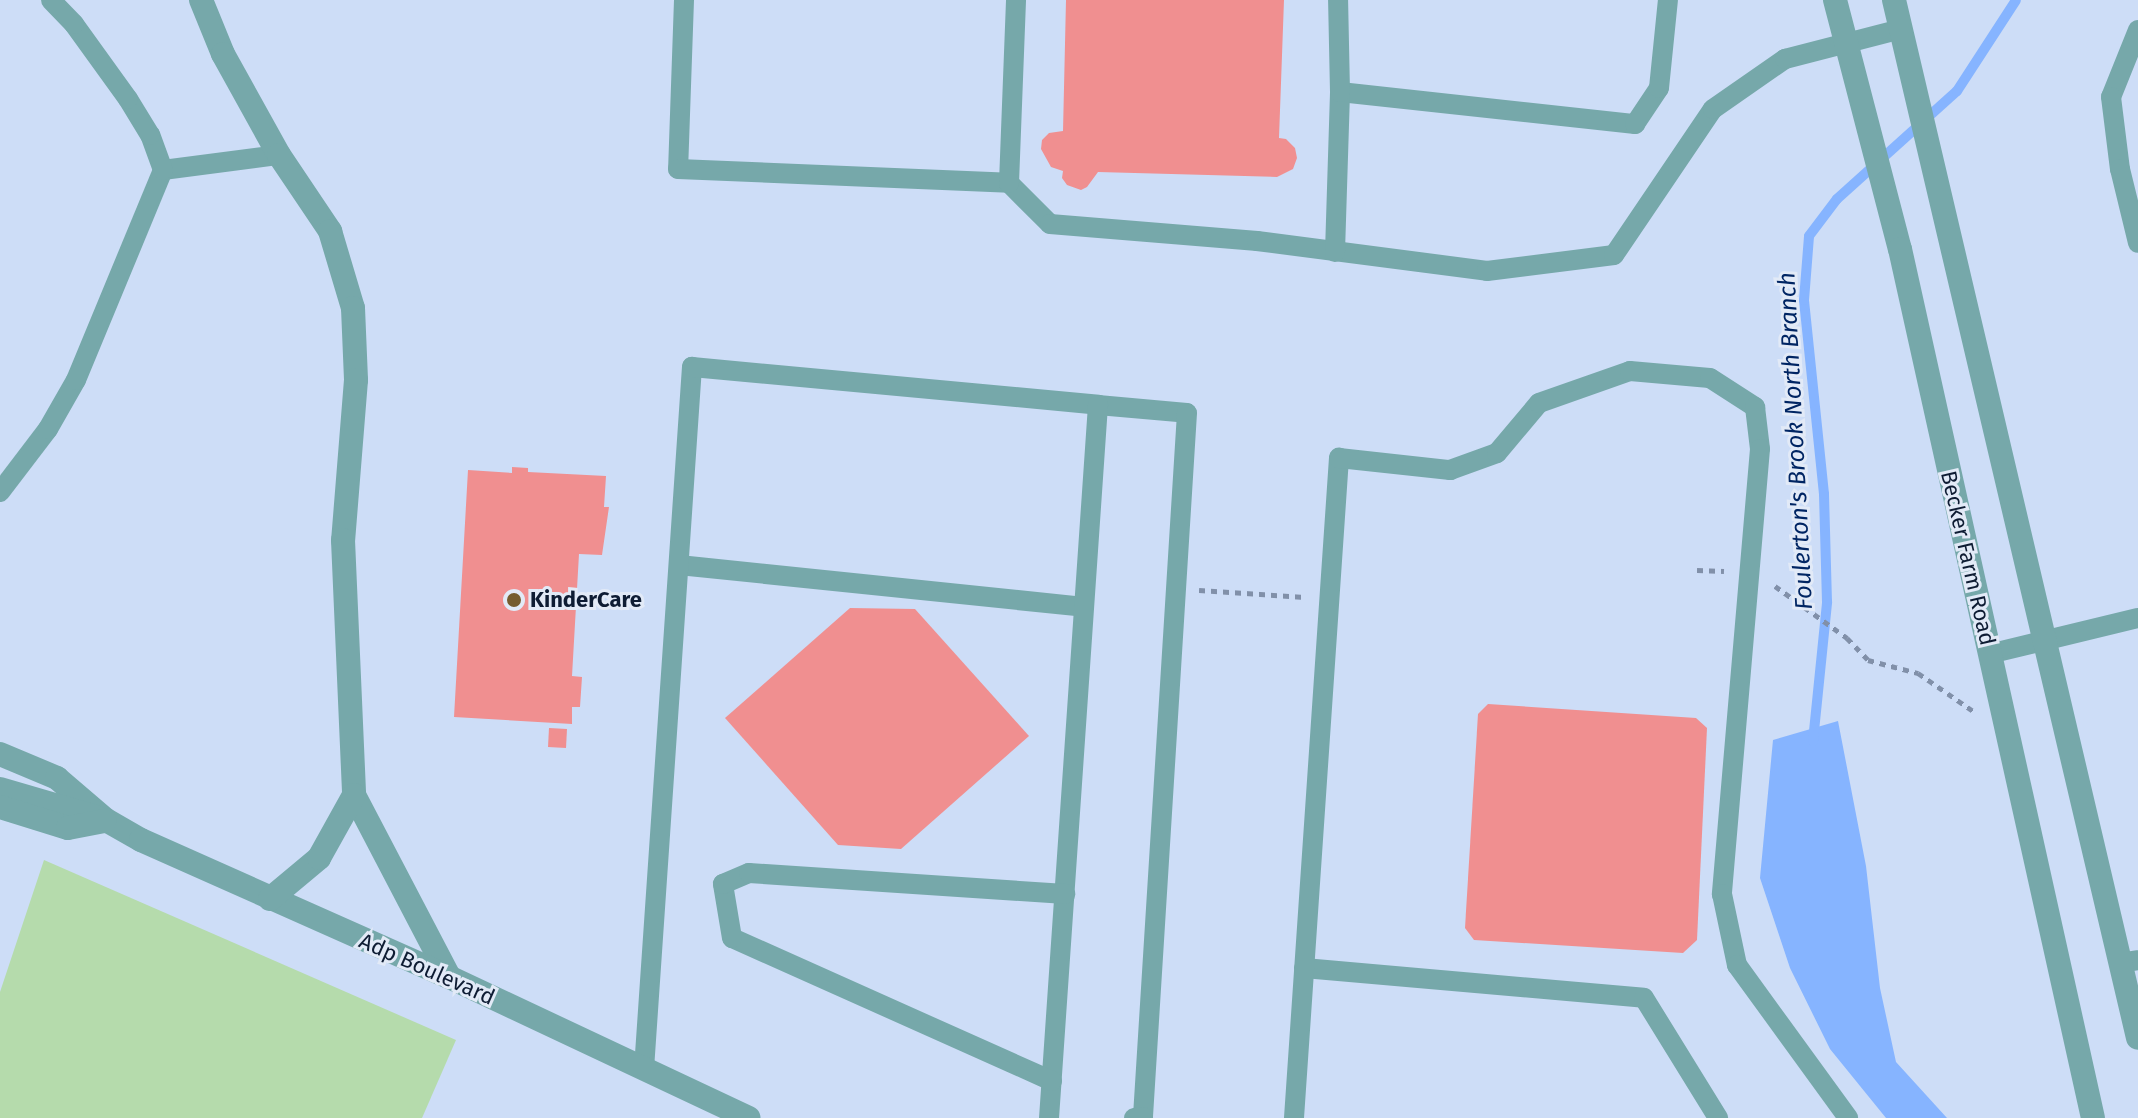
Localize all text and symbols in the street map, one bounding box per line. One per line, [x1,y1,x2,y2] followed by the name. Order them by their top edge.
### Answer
[1773,271,1819,611] water label: Foulerton's Brook North Branch
[1935,468,2001,648] street label: Becker Farm Road
[530,587,642,613] place label: KinderCare
[505,591,523,609] marker: KinderCare
[355,927,499,1011] street label: Adp Boulevard

